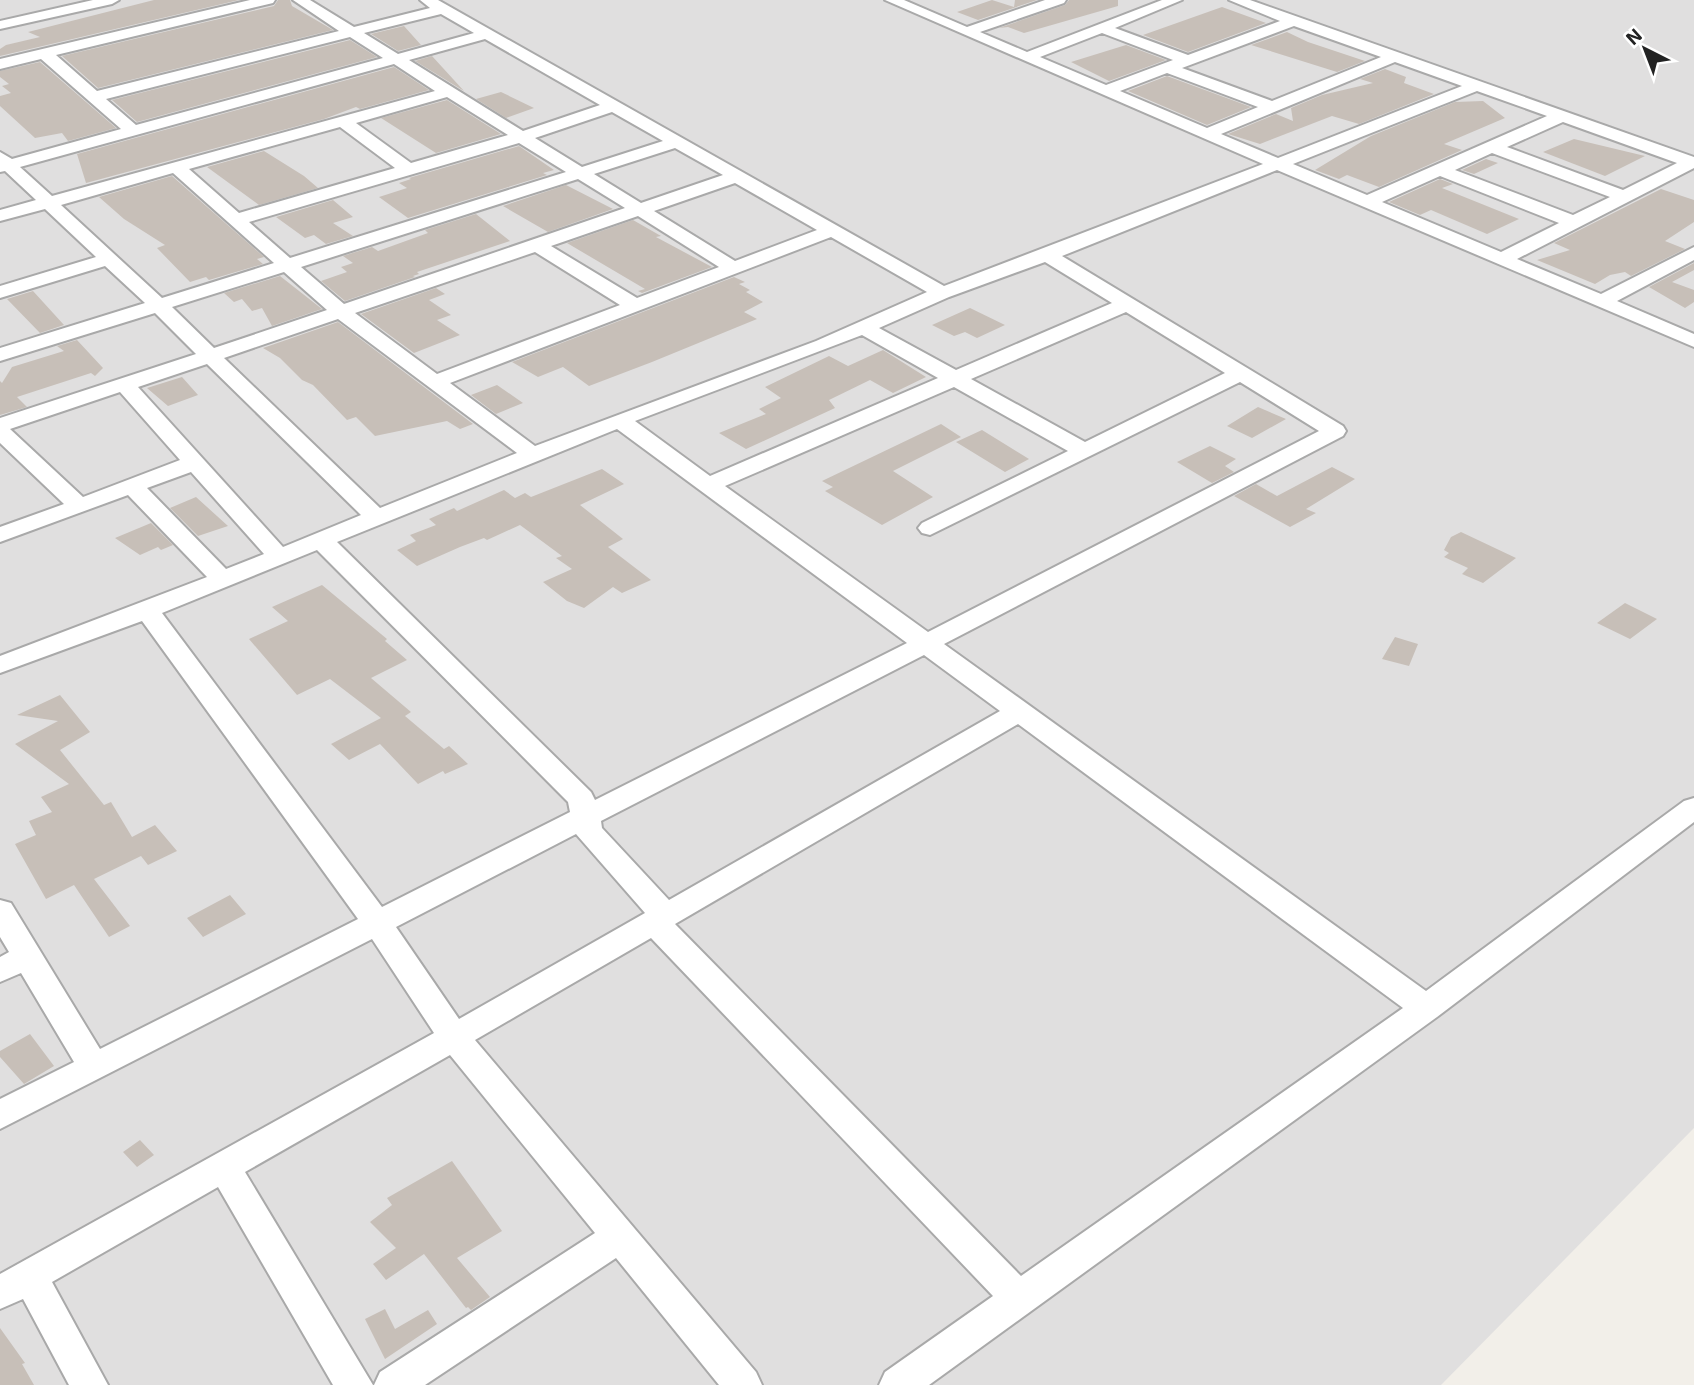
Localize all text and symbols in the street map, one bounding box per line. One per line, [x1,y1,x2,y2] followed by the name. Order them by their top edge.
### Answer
[1610,14,1680,84] north arrow
[1620,23,1646,49] text: N

